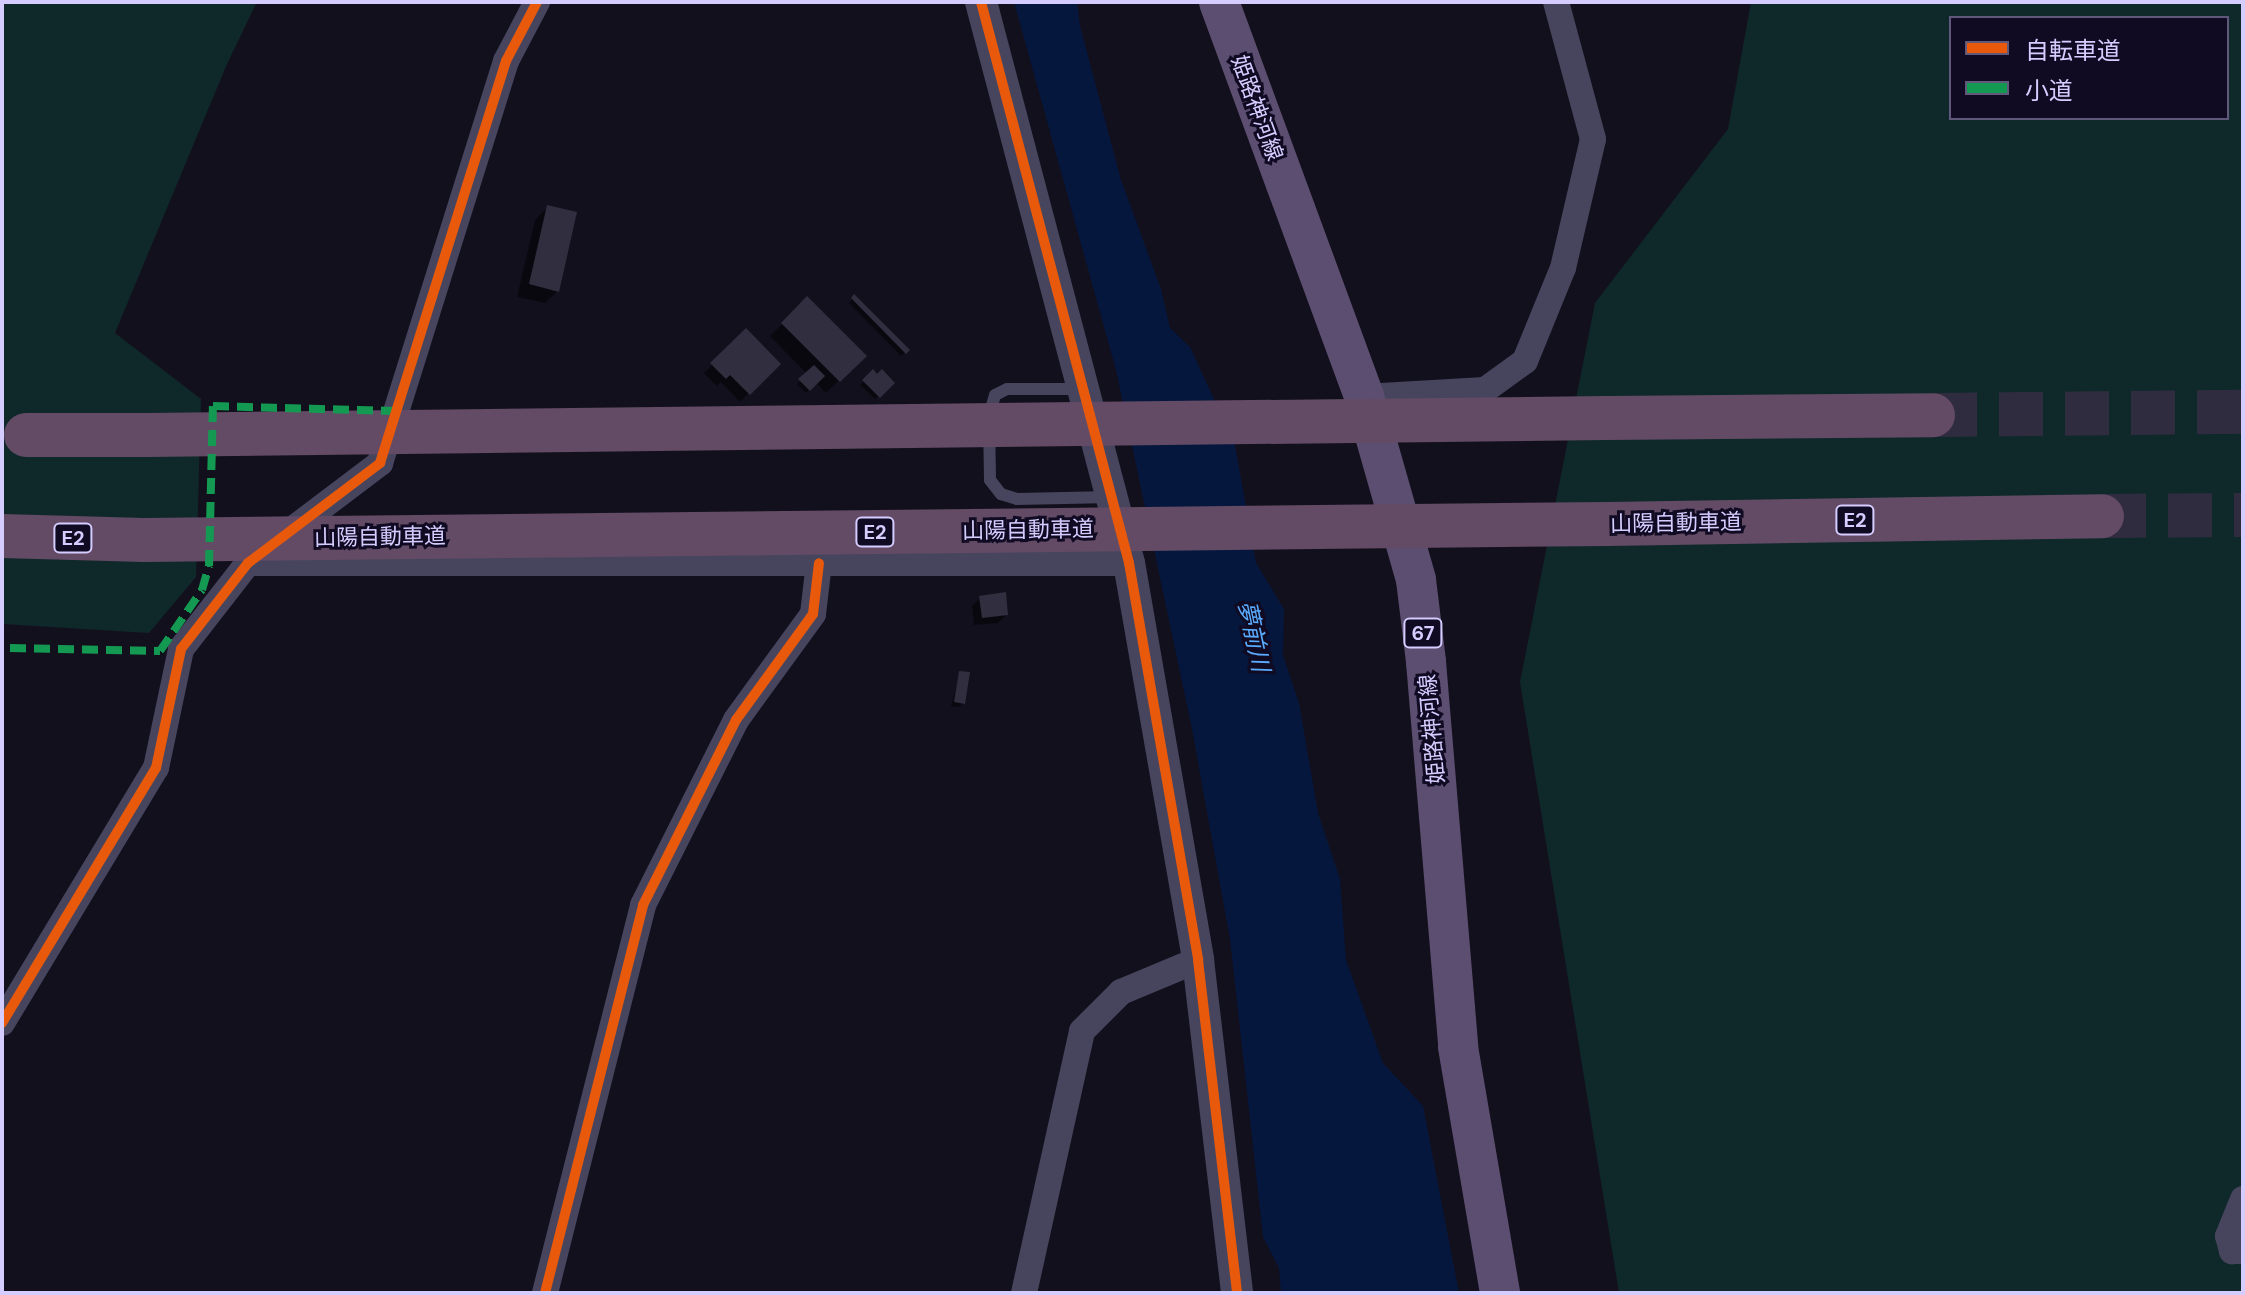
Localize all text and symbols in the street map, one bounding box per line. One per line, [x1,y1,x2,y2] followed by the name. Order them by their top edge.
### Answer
[1949,16,2229,120] legend
[2025,35,2121,66] text: 自転車道
[1226,52,1288,164] street label: 姫路神河線
[2025,75,2073,106] text: 小道
[1835,504,1875,536] road number: E2
[1610,509,1742,537] street label: 山陽自動車道
[855,516,895,548] road number: E2
[962,516,1094,544] street label: 山陽自動車道
[53,522,93,554] road number: E2
[314,523,446,551] street label: 山陽自動車道
[1232,598,1276,674] water label: 夢前川
[1403,617,1443,649] road number: 67
[1414,673,1450,785] street label: 姫路神河線

